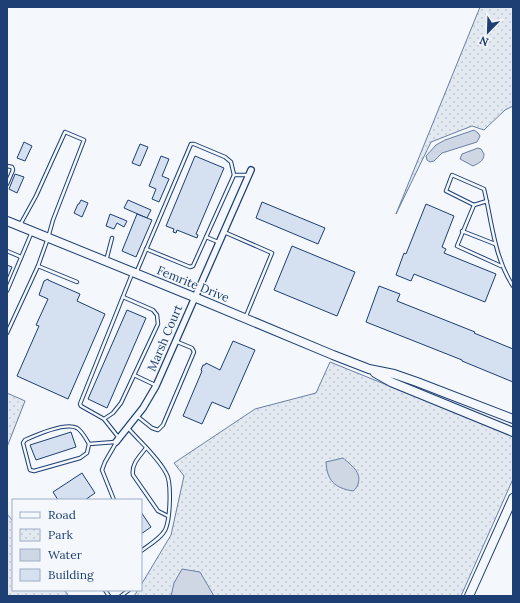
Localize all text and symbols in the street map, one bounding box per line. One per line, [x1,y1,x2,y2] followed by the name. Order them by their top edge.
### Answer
[468,12,508,52] north arrow
[477,33,491,49] text: N
[155,262,232,305] street label: Femrite Drive
[144,302,185,373] street label: Marsh Court
[12,499,142,591] legend
[48,507,76,522] text: Road
[48,527,74,542] text: Park
[48,547,83,562] text: Water
[48,567,94,582] text: Building

